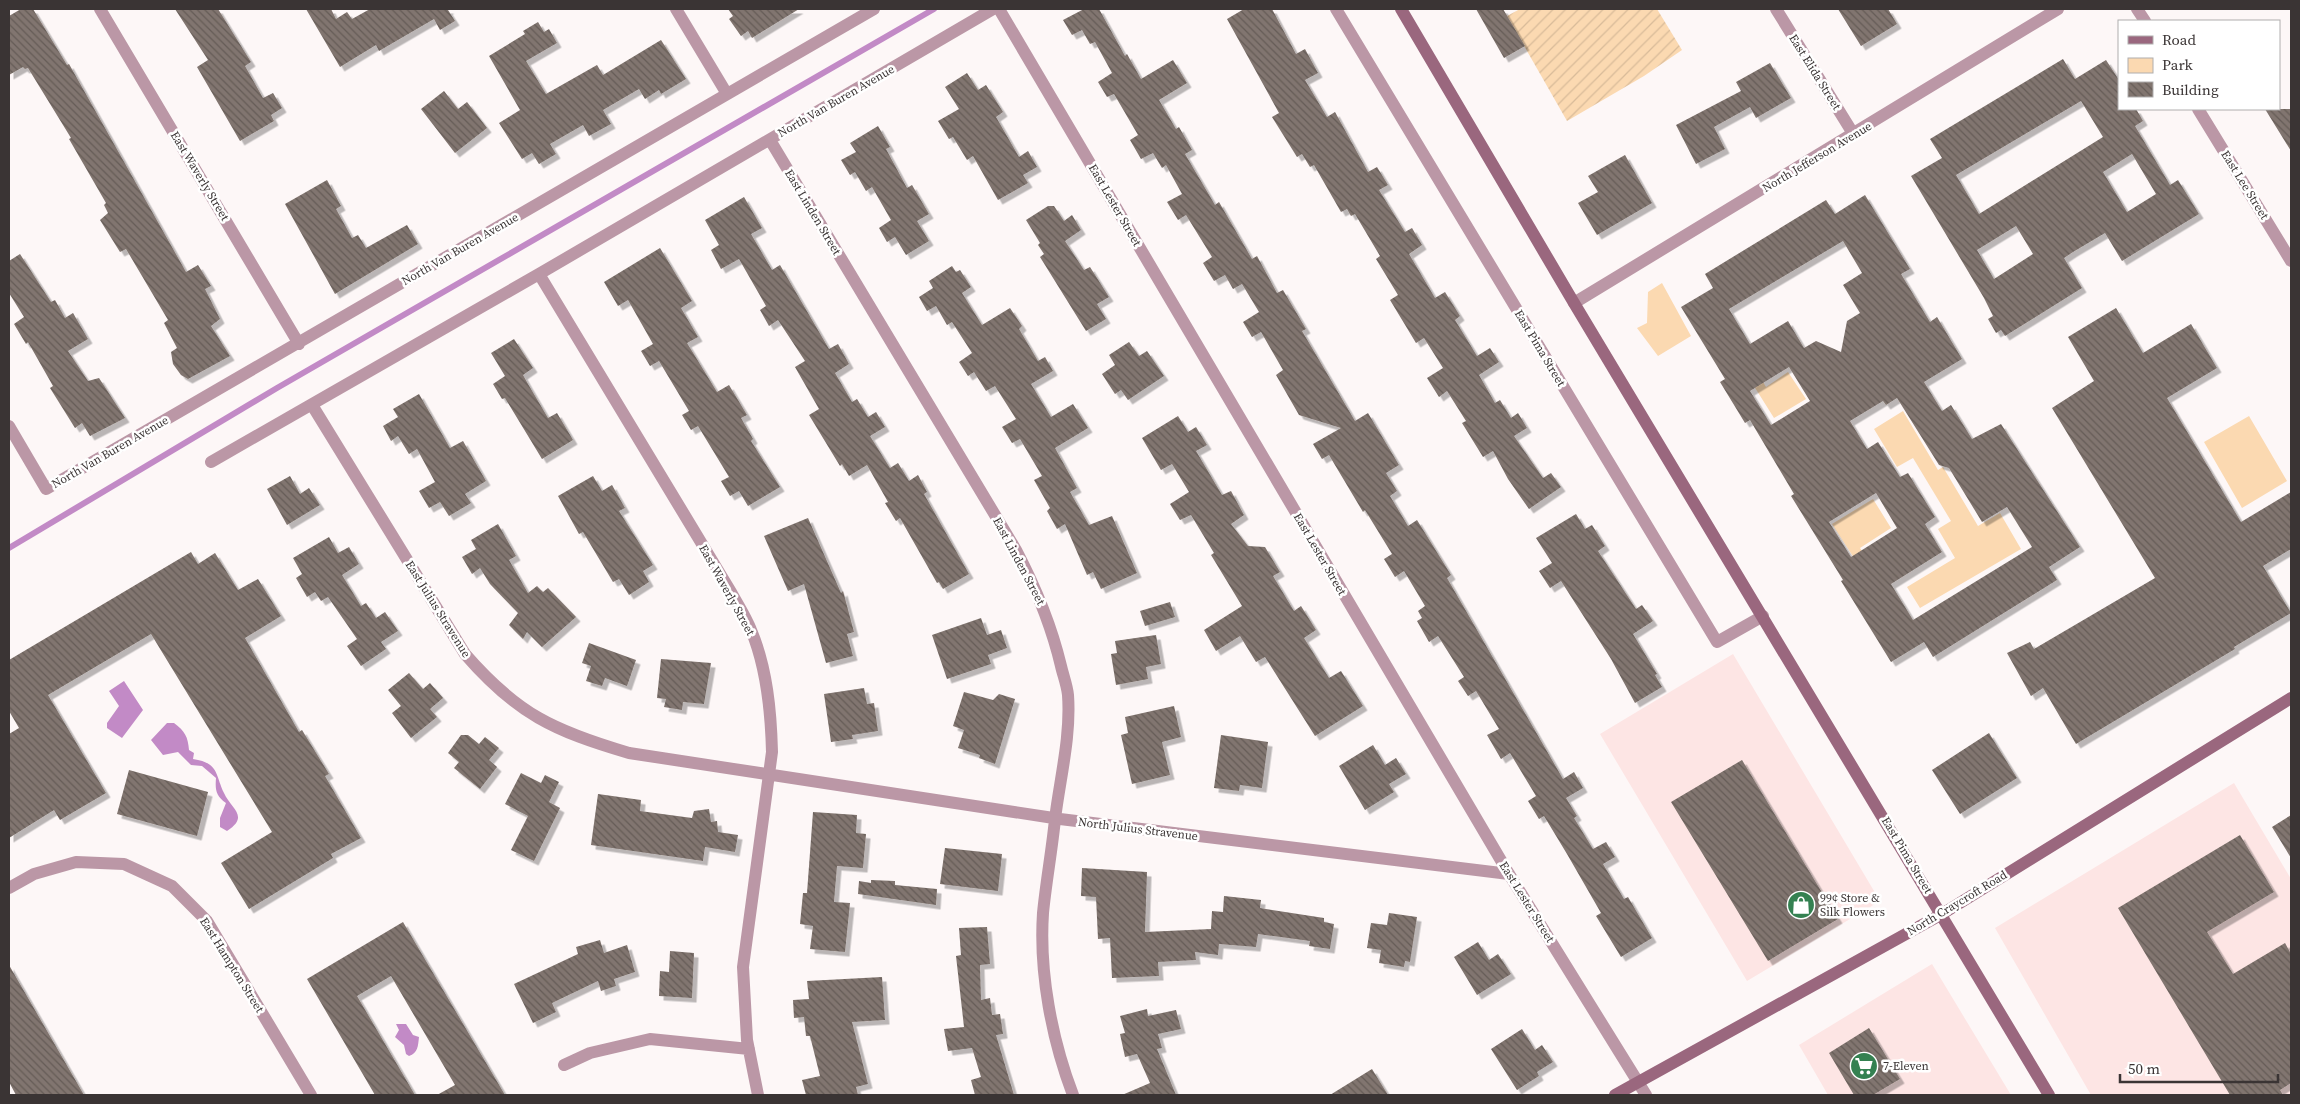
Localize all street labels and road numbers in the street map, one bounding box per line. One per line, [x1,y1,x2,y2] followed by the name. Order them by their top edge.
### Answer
[1785,31,1845,113] street label: East Elida Street
[775,61,897,141] street label: North Van Buren Avenue
[1759,118,1875,196] street label: North Jefferson Avenue
[167,128,233,224] street label: East Waverly Street
[2217,147,2273,223] street label: East Lee Street
[1085,161,1145,249] street label: East Lester Street
[781,166,845,258] street label: East Linden Street
[399,209,521,289] street label: North Van Buren Avenue
[1511,307,1569,389] street label: East Pima Street
[49,412,171,492] street label: North Van Buren Avenue
[1290,510,1350,598] street label: East Lester Street
[989,514,1049,608] street label: East Linden Street
[695,542,759,638] street label: East Waverly Street
[402,558,474,660] street label: East Julius Stravenue
[1077,814,1199,844] street label: North Julius Stravenue
[1878,814,1936,896] street label: East Pima Street
[1496,858,1558,946] street label: East Lester Street
[1904,867,2010,939] street label: North Craycroft Road
[196,914,268,1016] street label: East Hampton Street

